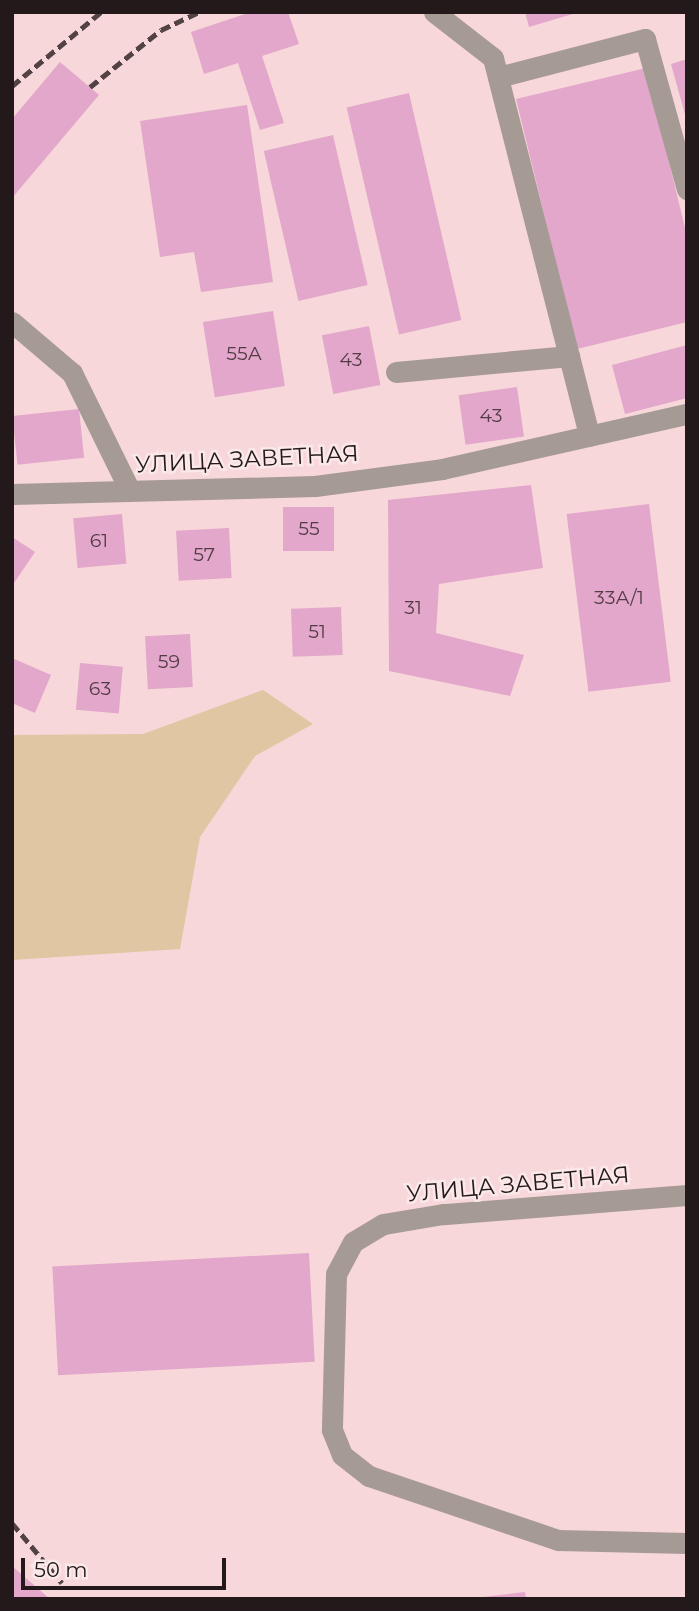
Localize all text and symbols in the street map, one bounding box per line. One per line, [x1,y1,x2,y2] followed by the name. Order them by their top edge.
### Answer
[226,343,262,365] house number: 55А
[340,349,362,371] house number: 43
[480,405,502,427] house number: 43
[135,439,359,479] street label: УЛИЦА ЗАВЕТНАЯ
[298,518,320,540] house number: 55
[90,530,108,552] house number: 61
[193,544,215,566] house number: 57
[594,587,644,609] house number: 33А/1
[404,597,422,619] house number: 31
[308,621,326,643] house number: 51
[158,651,180,673] house number: 59
[89,678,111,700] house number: 63
[405,1161,631,1207] street label: УЛИЦА ЗАВЕТНАЯ
[24,1544,229,1588] scale bar
[34,1557,88,1582] text: 50 m

